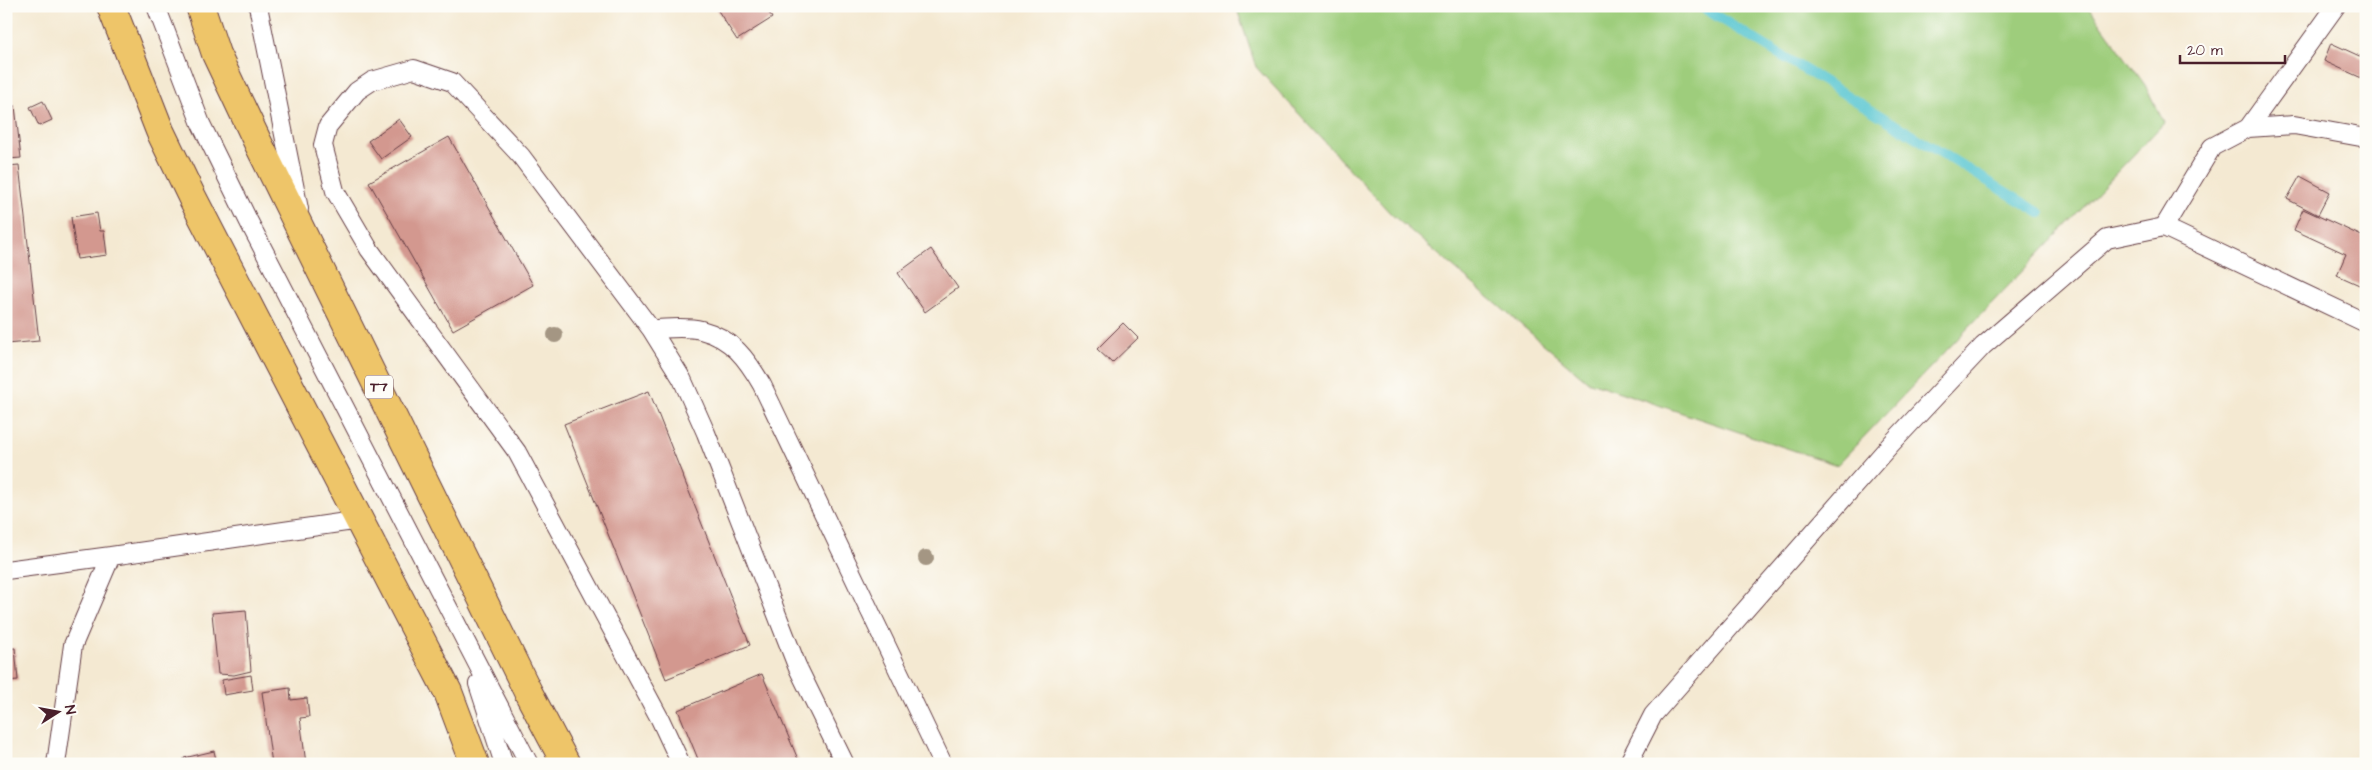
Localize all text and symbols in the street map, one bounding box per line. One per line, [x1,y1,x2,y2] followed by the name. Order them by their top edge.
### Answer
[2180,32,2284,64] scale bar
[2187,40,2223,61] text: 20 m
[365,376,393,398] road number: T7
[32,688,82,738] north arrow
[59,703,80,716] text: N

